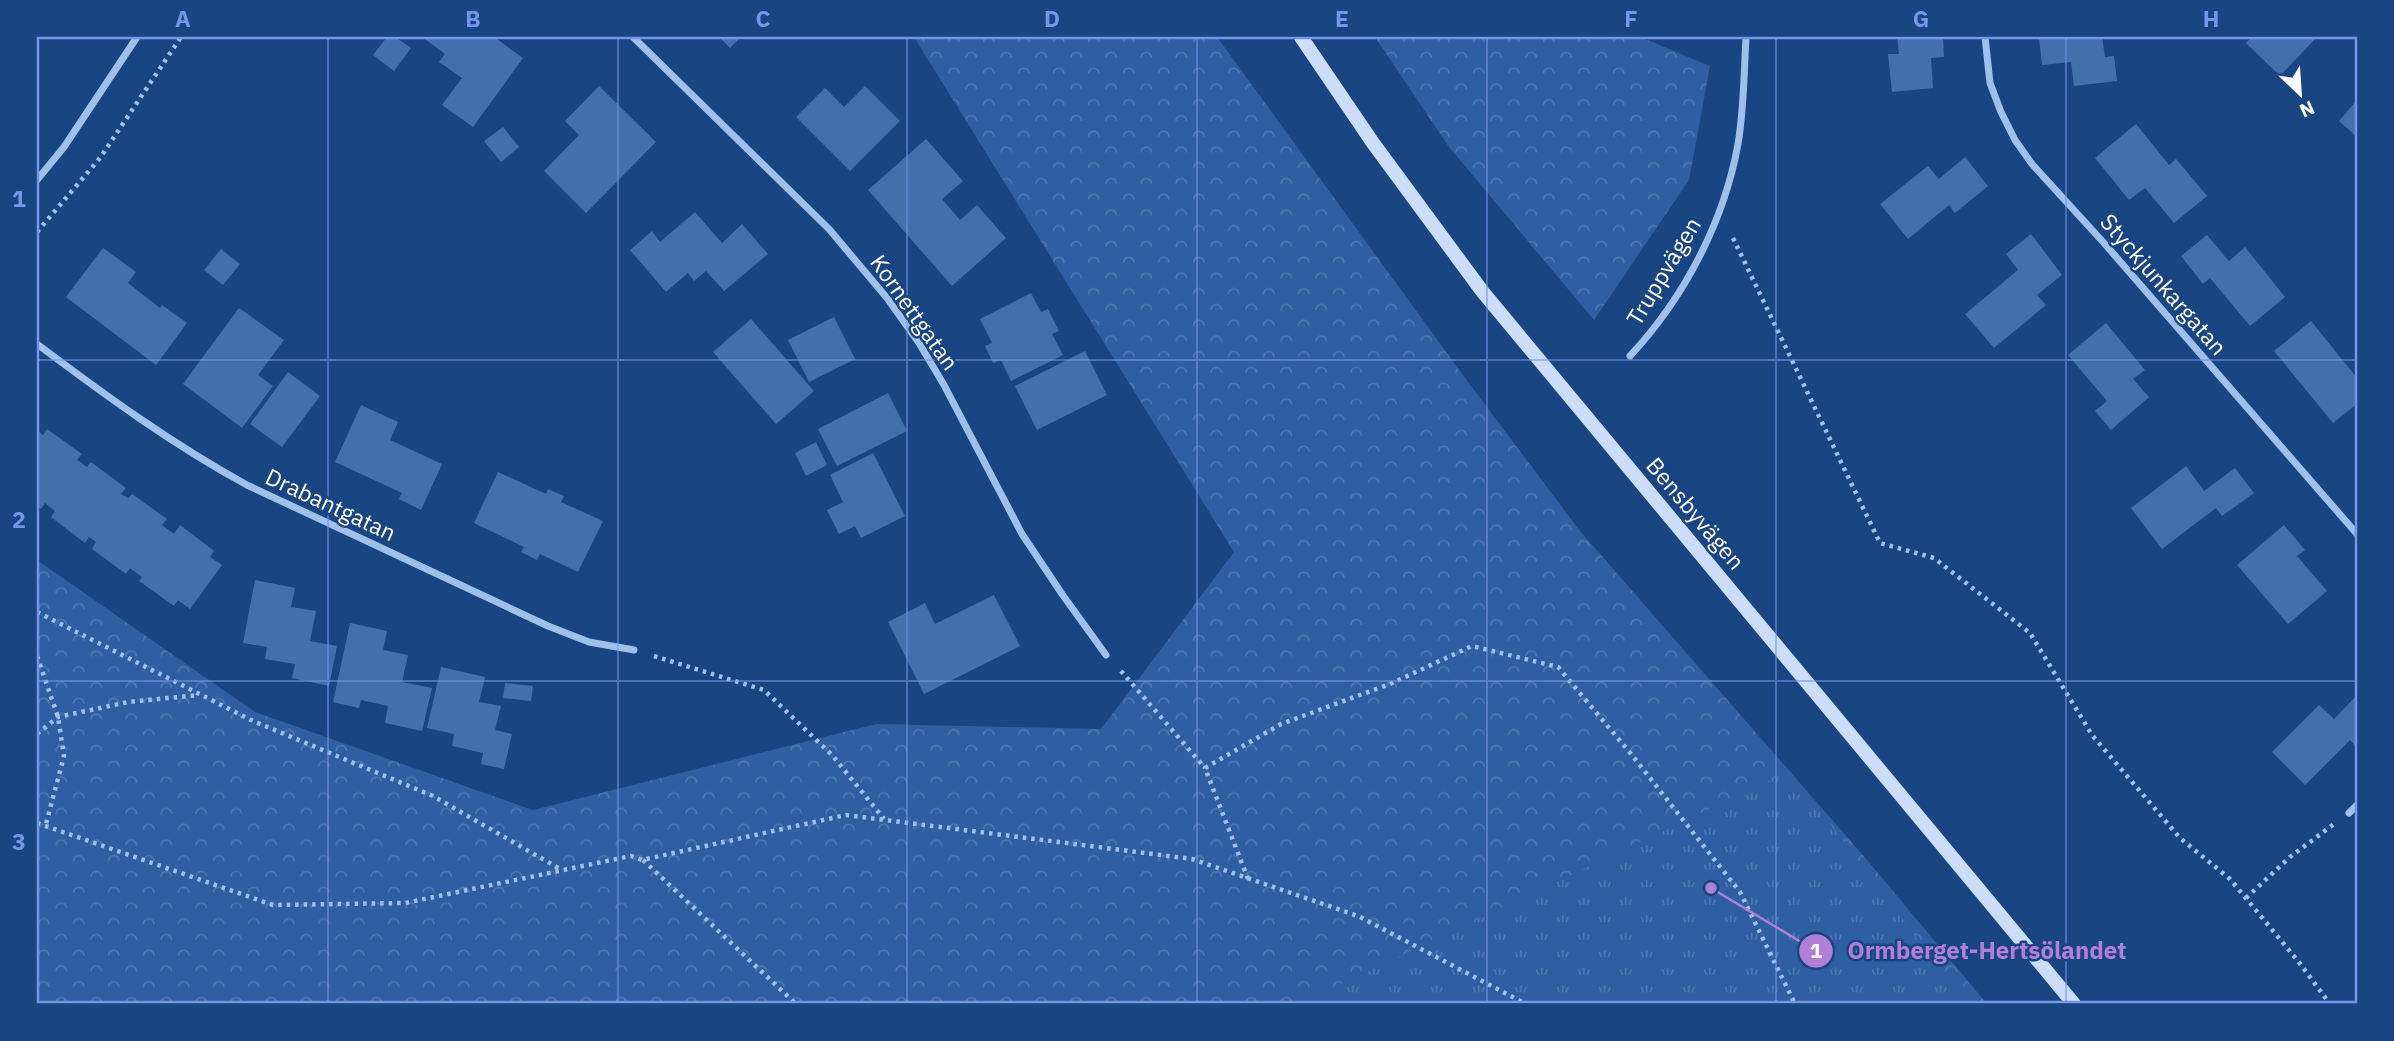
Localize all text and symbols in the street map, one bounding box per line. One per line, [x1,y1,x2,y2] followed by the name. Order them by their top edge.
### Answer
[175,3,191,33] text: A
[465,3,481,33] text: B
[756,3,771,33] text: C
[1044,3,1060,33] text: D
[1335,3,1349,33] text: E
[1624,3,1638,33] text: F
[1913,3,1929,33] text: G
[2203,3,2219,33] text: H
[2264,60,2334,130] north arrow
[2296,96,2318,123] text: N
[12,183,26,213] text: 1
[2094,207,2234,361] street label: Styckjunkargatan
[1619,211,1707,331] street label: Truppvägen
[864,248,966,376] street label: Kornettgatan
[1640,451,1752,575] street label: Bensbyvägen
[261,461,401,547] street label: Drabantgatan
[12,504,26,534] text: 2
[12,826,26,856] text: 3
[1799,928,2141,973] callout: Ormberget-Hertsölandet
[1848,934,2126,966] text: Ormberget-Hertsölandet
[1810,936,1823,964] text: 1

